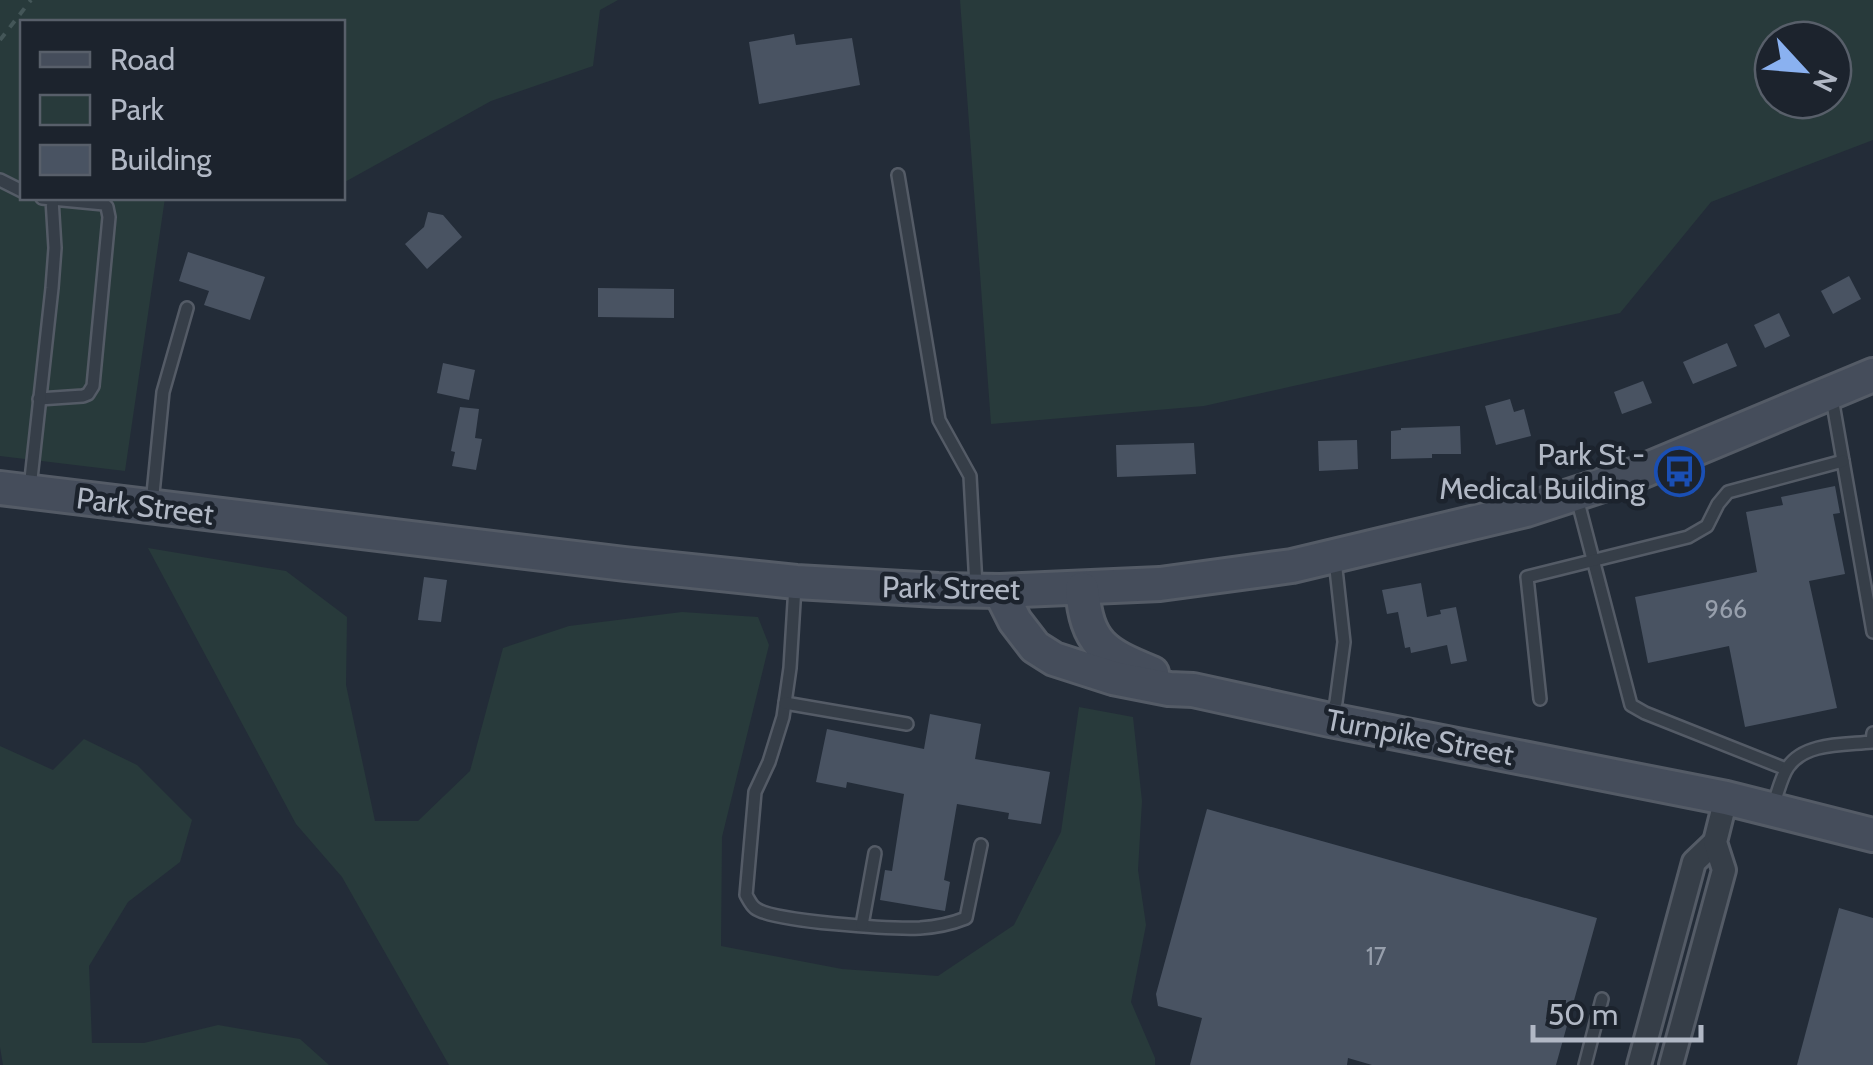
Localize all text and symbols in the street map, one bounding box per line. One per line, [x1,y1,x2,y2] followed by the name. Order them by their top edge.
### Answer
[20,20,345,200] legend
[1753,20,1853,120] north arrow
[110,41,175,78] text: Road
[1806,65,1845,97] text: N
[110,91,165,128] text: Park
[110,141,213,178] text: Building
[1439,436,1646,507] place label: Park St - Medical Building
[1654,445,1706,497] bus stop icon: Park St - Medical Building
[74,479,216,533] street label: Park Street
[882,568,1020,608] street label: Park Street
[1705,594,1747,624] house number: 966
[1323,701,1517,773] street label: Turnpike Street
[1366,941,1387,971] house number: 17
[1533,980,1700,1042] scale bar
[1548,996,1618,1033] text: 50 m

